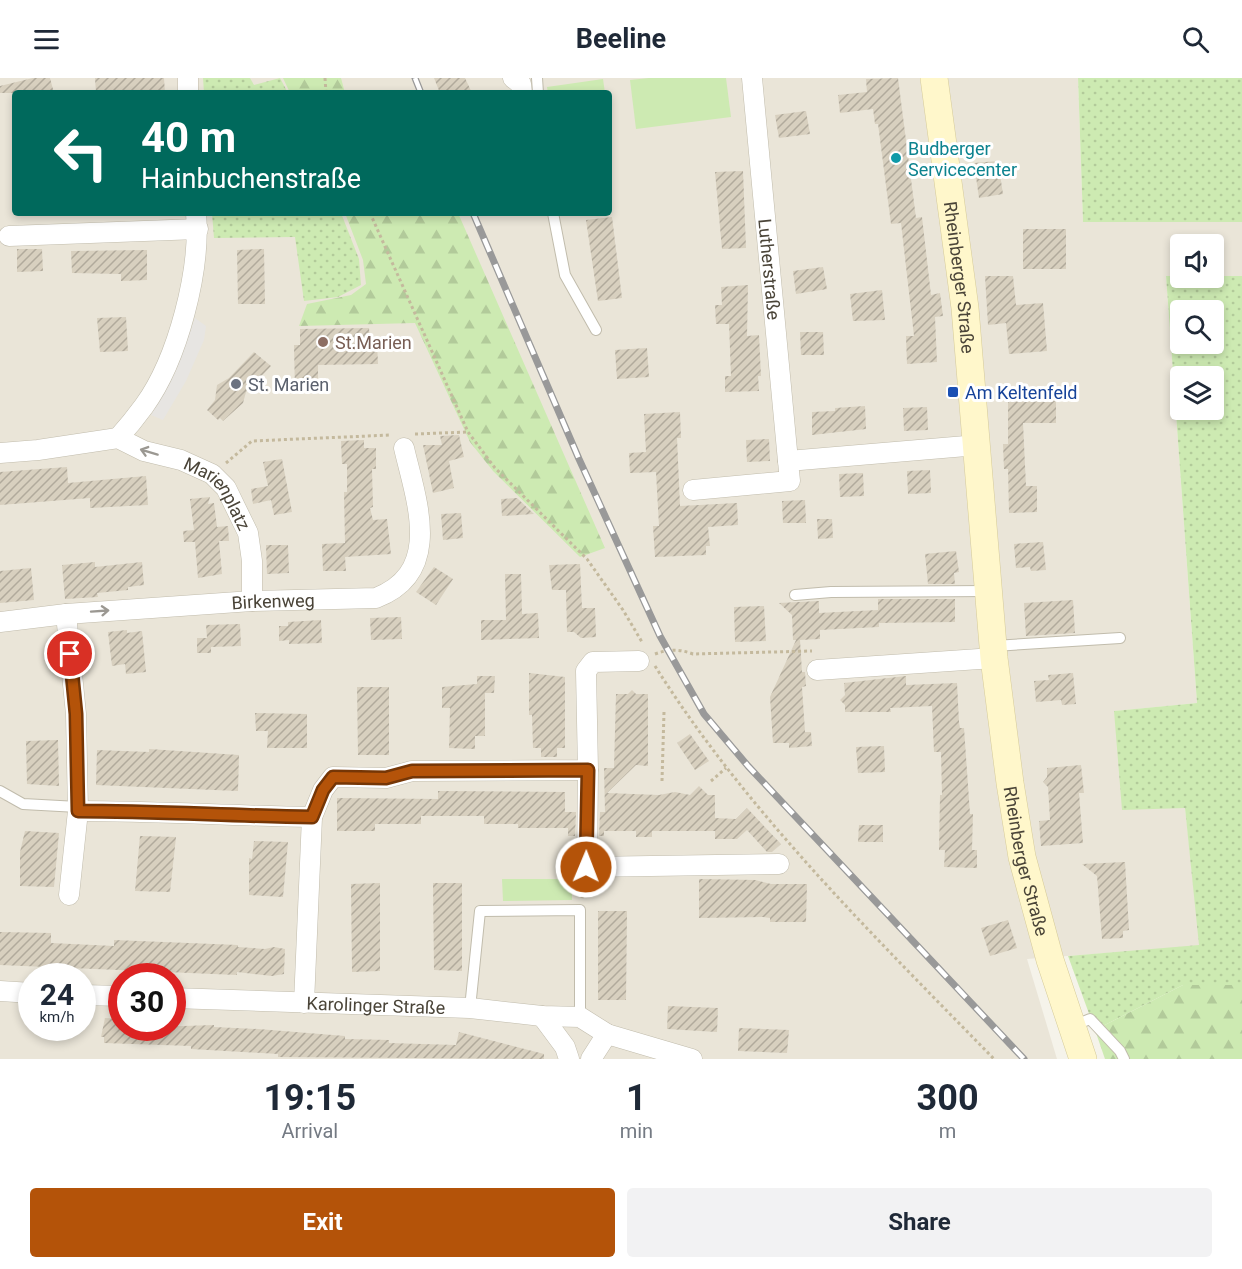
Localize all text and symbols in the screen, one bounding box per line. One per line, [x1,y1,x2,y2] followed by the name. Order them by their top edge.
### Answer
[30,23,63,56] icon: menu
[576,23,666,55] text: Beeline
[1179,23,1212,56] icon: search
[141,113,236,162] text: 40 m
[42,114,120,192] icon: left
[908,138,1017,180] place label: Budberger Servicecenter
[889,151,903,165] marker: Budberger Servicecenter
[141,163,361,195] text: Hainbuchenstraße
[940,200,979,354] street label: Rheinberger Straße
[755,218,785,321] street label: Lutherstraße
[1170,234,1224,420] map controls
[1170,234,1224,288] button: sound
[1170,300,1224,354] button: search
[335,332,412,353] place label: St.Marien
[316,335,330,349] marker: St.Marien
[1170,366,1224,420] button: layers
[248,374,329,395] place label: St. Marien
[229,377,243,391] marker: St. Marien
[965,382,1077,403] place label: Am Keltenfeld
[946,385,960,399] marker: Am Keltenfeld
[140,446,159,457] one-way arrow
[181,452,255,533] street label: Marienplatz
[231,589,315,613] street label: Birkenweg
[89,606,109,617] one-way arrow
[44,628,95,679] pin
[53,637,86,670] icon: arrive
[1000,784,1053,938] street label: Rheinberger Straße
[554,835,618,899] position arrow
[108,963,186,1041] speed limit sign: 30
[40,977,74,1012] text: 24
[306,992,446,1018] street label: Karolinger Straße
[39,1008,75,1026] text: km/h
[263,1077,356,1119] text: 19:15
[626,1077,647,1119] text: 1
[917,1077,979,1119] text: 300
[281,1119,338,1143] text: Arrival
[620,1119,653,1143] text: min
[939,1119,956,1143] text: m
[30,1188,615,1257] button: Exit
[627,1188,1212,1257] button: Share

